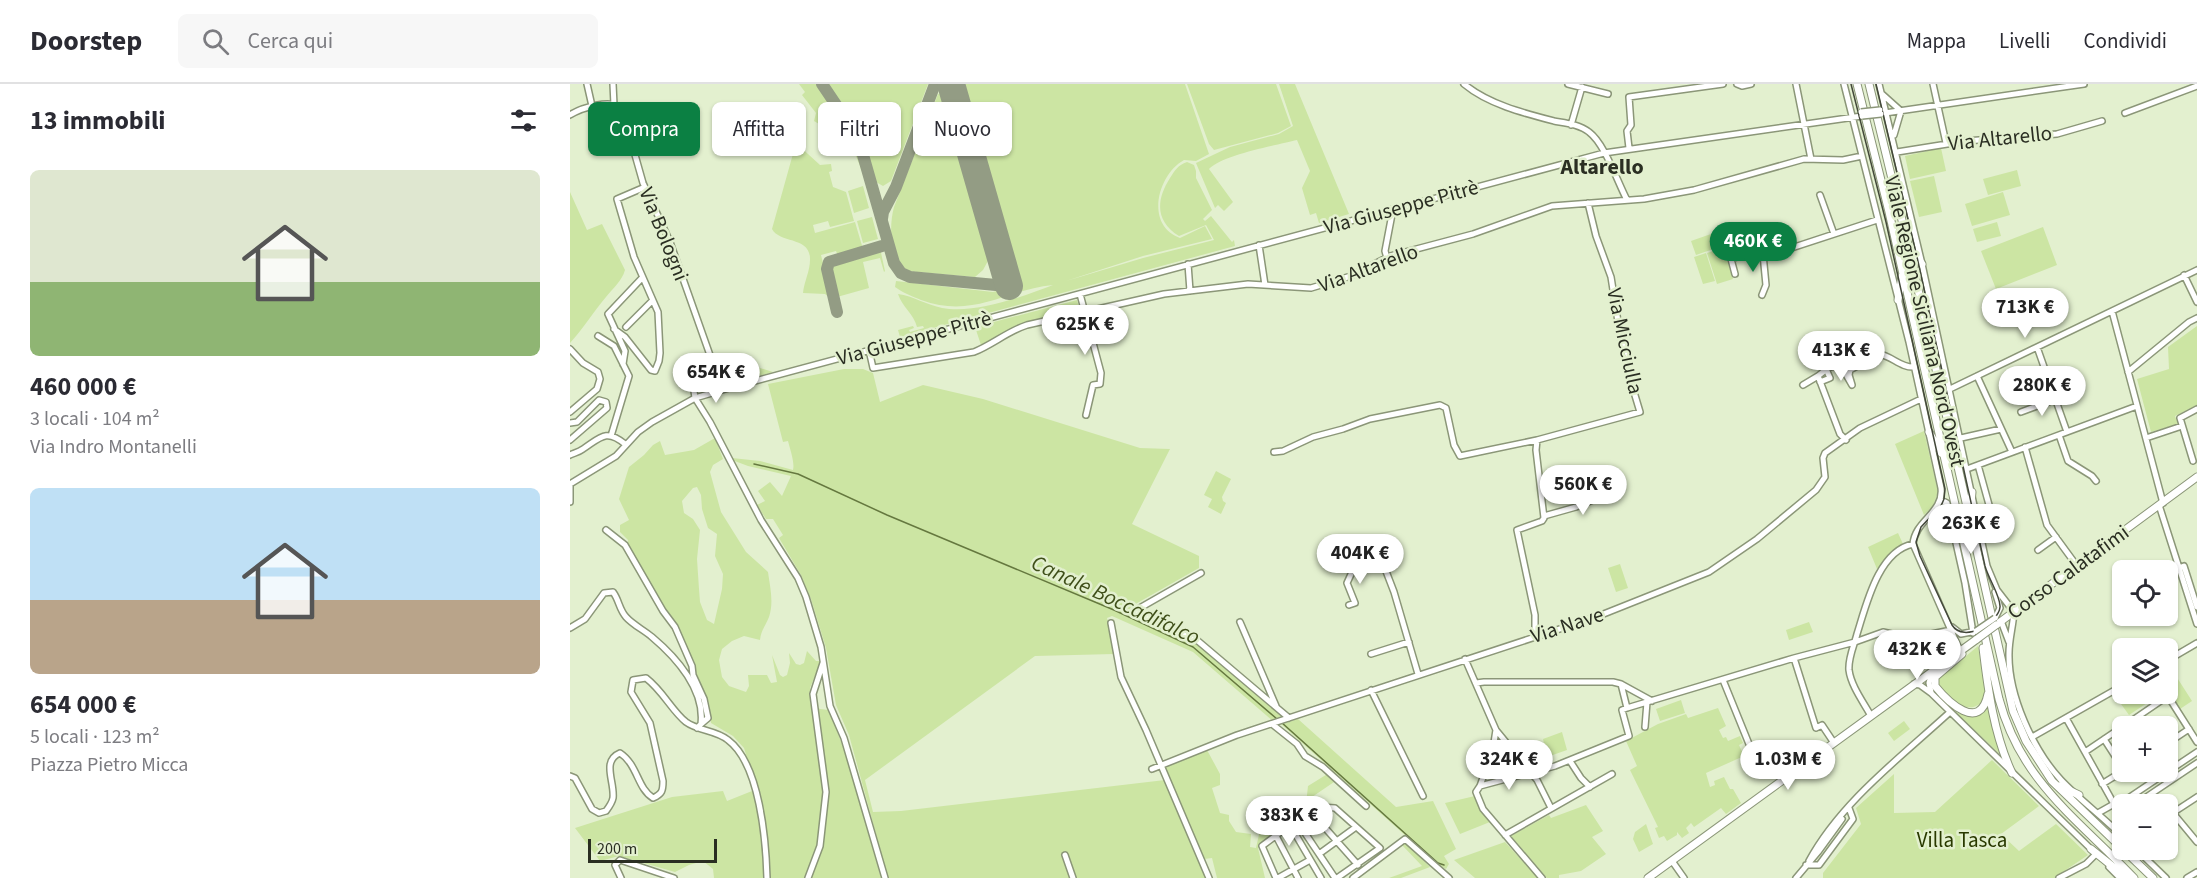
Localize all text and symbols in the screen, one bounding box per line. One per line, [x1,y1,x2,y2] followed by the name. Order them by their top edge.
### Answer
[178,14,598,68] search box
[30,21,142,61] text: Doorstep
[199,25,232,58] icon: search
[247,25,333,57] text: Cerca qui
[1907,26,1966,56] text: Mappa
[1999,26,2051,56] text: Livelli
[2084,26,2167,56] text: Condividi
[30,102,166,139] text: 13 immobili
[588,102,700,156] chip: Compra
[712,102,806,156] chip: Affitta
[818,102,901,156] chip: Filtri
[913,102,1012,156] chip: Nuovo
[507,104,540,137] icon: filters
[1947,118,2053,158] street label: Via Altarello
[1559,151,1644,183] district label: Altarello
[1320,172,1482,242] street label: Via Giuseppe Pitrè
[1877,173,1973,469] street label: Viale Regione Siciliana Nord Ovest
[632,183,696,285] street label: Via Bologni
[231,209,339,317] icon: home
[1704,222,1802,273] pin: 460K €
[1724,227,1782,255] text: 460K €
[1314,236,1422,300] street label: Via Altarello
[1599,285,1651,397] street label: Via Micciulla
[1976,288,2074,339] pin: 713K €
[1996,293,2054,321] text: 713K €
[833,303,995,373] street label: Via Giuseppe Pitrè
[1036,305,1134,356] pin: 625K €
[1056,310,1114,338] text: 625K €
[1792,331,1890,382] pin: 413K €
[1812,336,1870,364] text: 413K €
[667,353,765,404] pin: 654K €
[687,358,745,386] text: 654K €
[1993,366,2091,417] pin: 280K €
[30,368,137,405] text: 460 000 €
[2013,371,2071,399] text: 280K €
[30,405,160,433] text: 3 locali · 104 m²
[30,433,197,461] text: Via Indro Montanelli
[1534,465,1632,516] pin: 560K €
[1554,470,1612,498] text: 560K €
[1922,504,2020,555] pin: 263K €
[1942,509,2000,537] text: 263K €
[2001,517,2135,627] street label: Corso Calatafimi
[231,527,339,635] icon: home
[1311,534,1409,585] pin: 404K €
[1331,539,1389,567] text: 404K €
[1026,547,1205,653] water label: Canale Boccadifalco
[2112,560,2178,860] map controls
[2112,560,2178,626] button: locate
[1527,599,1607,651] street label: Via Nave
[1868,630,1966,681] pin: 432K €
[1888,635,1946,663] text: 432K €
[2112,638,2178,704] button: layers
[30,686,137,723] text: 654 000 €
[2112,716,2178,782] button: +
[30,723,160,751] text: 5 locali · 123 m²
[1460,740,1558,791] pin: 324K €
[1733,740,1843,791] pin: 1.03M €
[1480,745,1538,773] text: 324K €
[1754,745,1822,773] text: 1.03M €
[30,751,188,779] text: Piazza Pietro Micca
[2112,794,2178,860] button: −
[1240,796,1338,847] pin: 383K €
[1260,801,1318,829] text: 383K €
[1917,825,2007,855] park label: Villa Tasca
[588,836,717,864] scale bar
[597,838,637,860] text: 200 m

